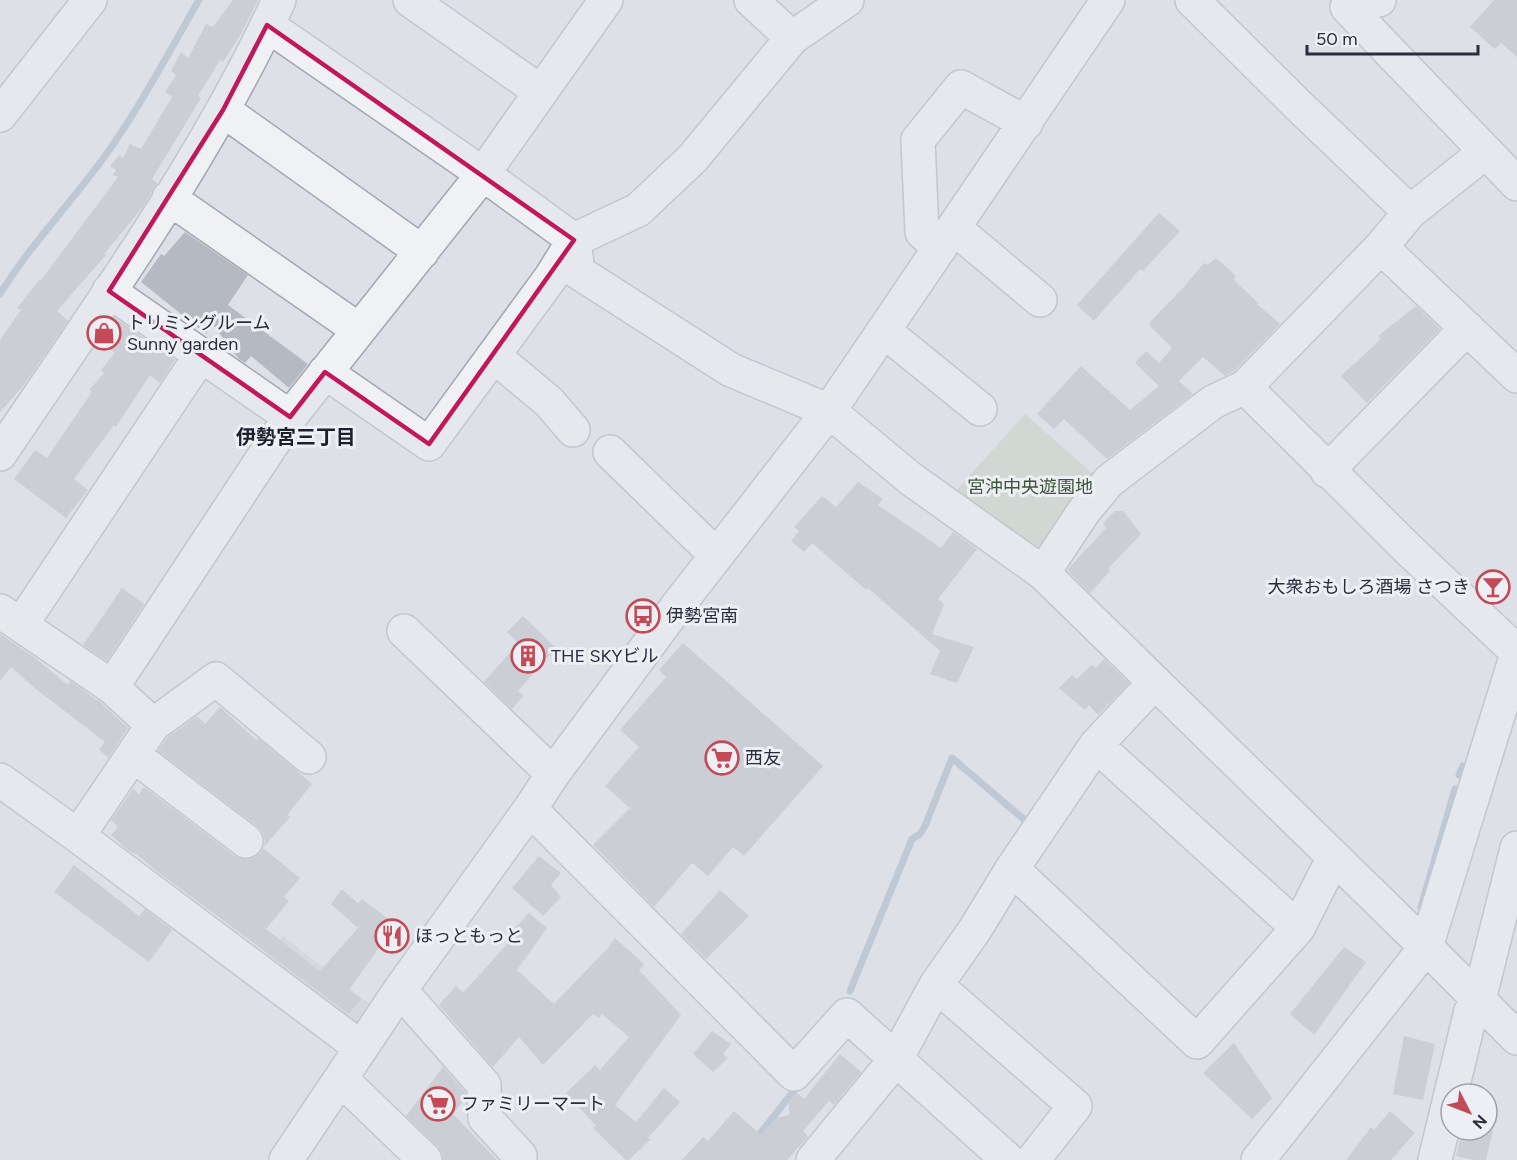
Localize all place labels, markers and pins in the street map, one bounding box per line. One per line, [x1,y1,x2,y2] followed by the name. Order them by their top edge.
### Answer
[127,312,270,355] place label: トリミングルーム Sunny garden
[86,315,122,351] shop icon: トリミングルーム Sunny garden
[1475,569,1511,605] bar icon: 大衆おもしろ酒場 さつき
[1268,576,1470,598] place label: 大衆おもしろ酒場 さつき
[625,598,661,634] bus stop icon: 伊勢宮南
[666,605,738,627] place label: 伊勢宮南
[510,638,546,674] building icon: THE SKYビル
[551,645,658,667] place label: THE SKYビル
[704,740,740,776] supermarket icon: 西友
[745,747,781,769] place label: 西友
[374,918,410,954] restaurant icon: ほっともっと
[415,925,523,947] place label: ほっともっと
[420,1086,456,1122] supermarket icon: ファミリーマート
[461,1093,605,1115] place label: ファミリーマート

